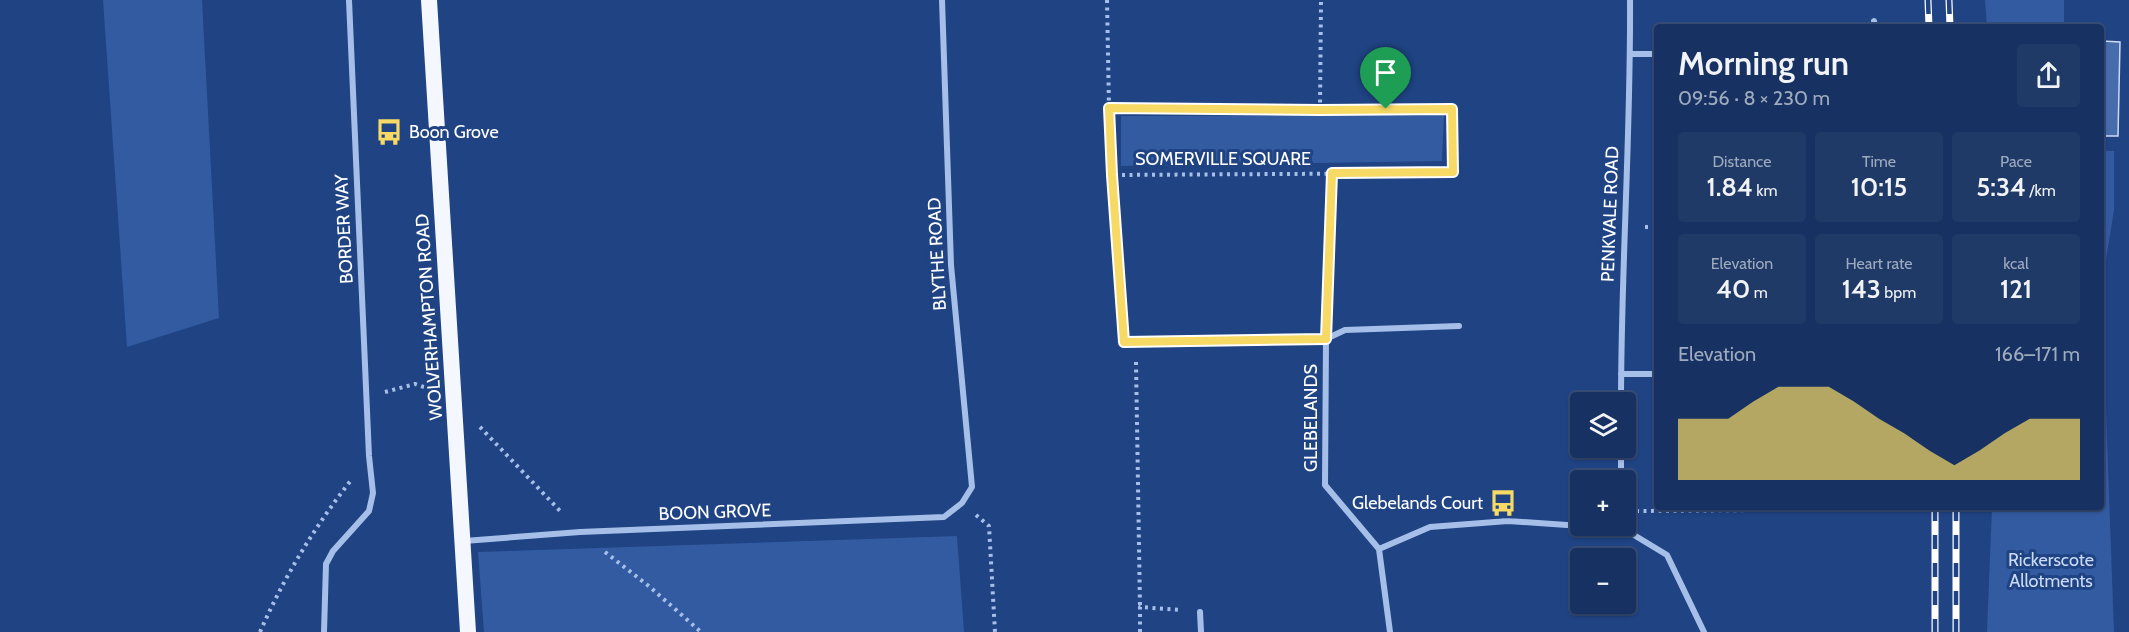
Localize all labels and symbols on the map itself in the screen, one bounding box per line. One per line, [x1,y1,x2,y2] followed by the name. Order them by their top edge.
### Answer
[1360,47,1411,109] pin
[374,117,404,147] bus stop icon: Boon Grove
[409,121,499,143] place label: Boon Grove
[1597,146,1623,282] street label: PENKVALE ROAD
[1135,148,1311,170] street label: SOMERVILLE SQUARE
[330,173,358,284] street label: BORDER WAY
[923,197,951,311] street label: BLYTHE ROAD
[411,213,447,421] street label: WOLVERHAMPTON ROAD
[1300,364,1322,472] street label: GLEBELANDS
[1488,488,1518,518] bus stop icon: Glebelands Court
[1352,492,1483,514] place label: Glebelands Court
[658,499,772,525] street label: BOON GROVE
[2008,549,2094,592] park label: Rickerscote Allotments

